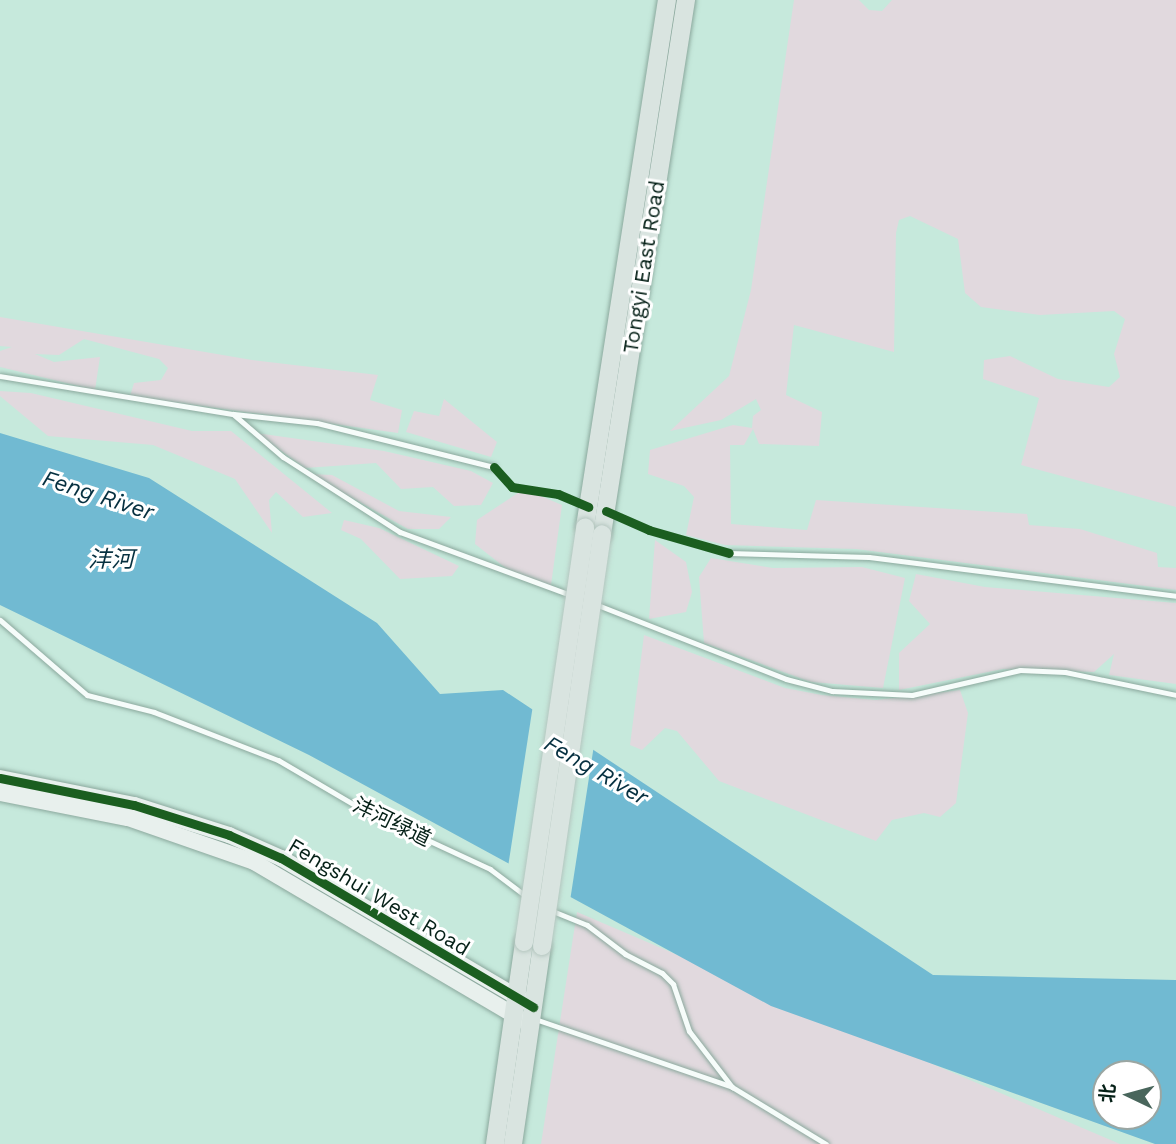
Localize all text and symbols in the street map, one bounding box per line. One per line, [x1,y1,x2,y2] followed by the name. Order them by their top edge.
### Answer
[618,179,670,355] street label: Tongyi East Road
[39,465,157,527] water label: Feng River
[88,546,134,574] water label: 沣河
[539,730,653,812] water label: Feng River
[349,792,435,852] street label: 沣河绿道
[284,833,474,961] street label: Fengshui West Road
[1092,1060,1162,1130] north arrow
[1095,1083,1120,1104] text: 北

